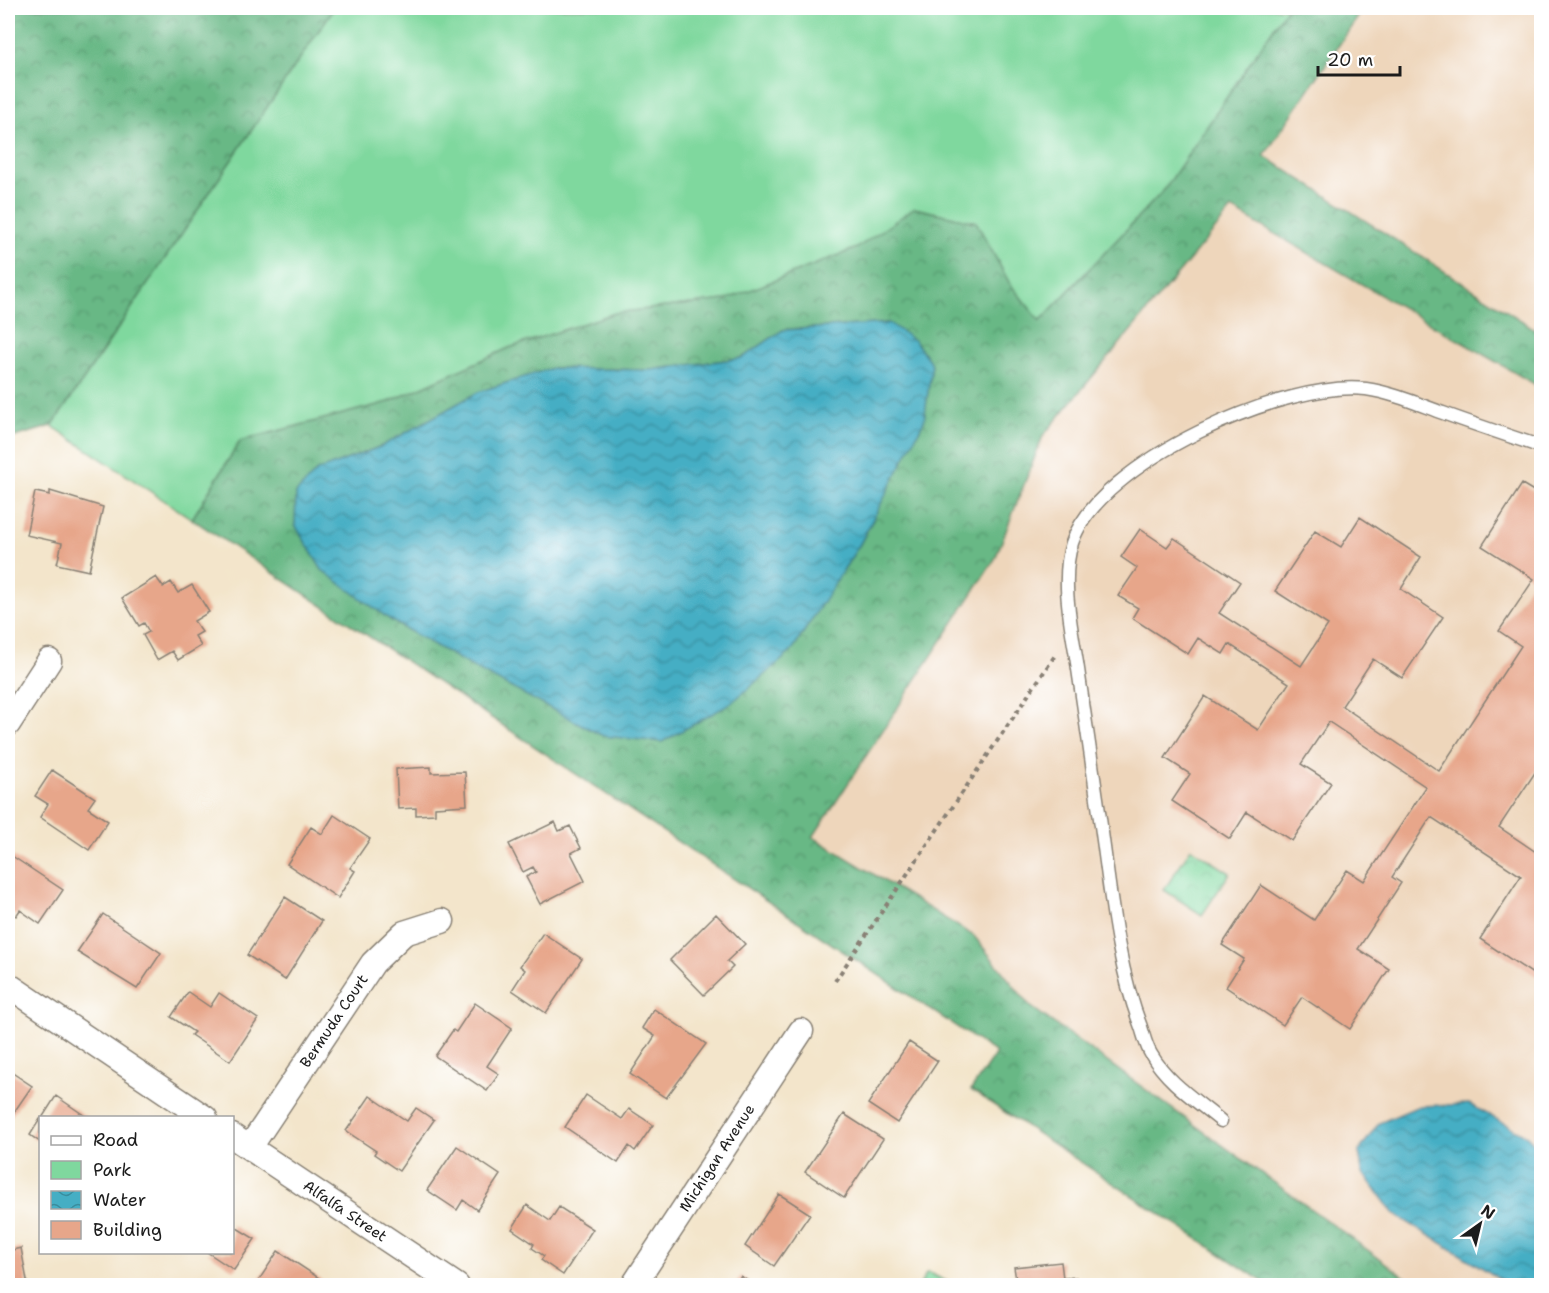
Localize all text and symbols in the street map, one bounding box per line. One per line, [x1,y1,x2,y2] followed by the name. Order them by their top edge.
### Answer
[1318,39,1400,77] scale bar
[1327,48,1373,72] text: 20 m
[295,970,373,1072] street label: Bermuda Court
[675,1100,759,1216] street label: Michigan Avenue
[39,1116,234,1254] legend
[93,1128,138,1152] text: Road
[93,1158,132,1182] text: Park
[299,1176,391,1246] street label: Alfalfa Street
[93,1188,146,1212] text: Water
[1450,1194,1510,1254] north arrow
[1477,1200,1499,1224] text: N
[93,1218,162,1242] text: Building

